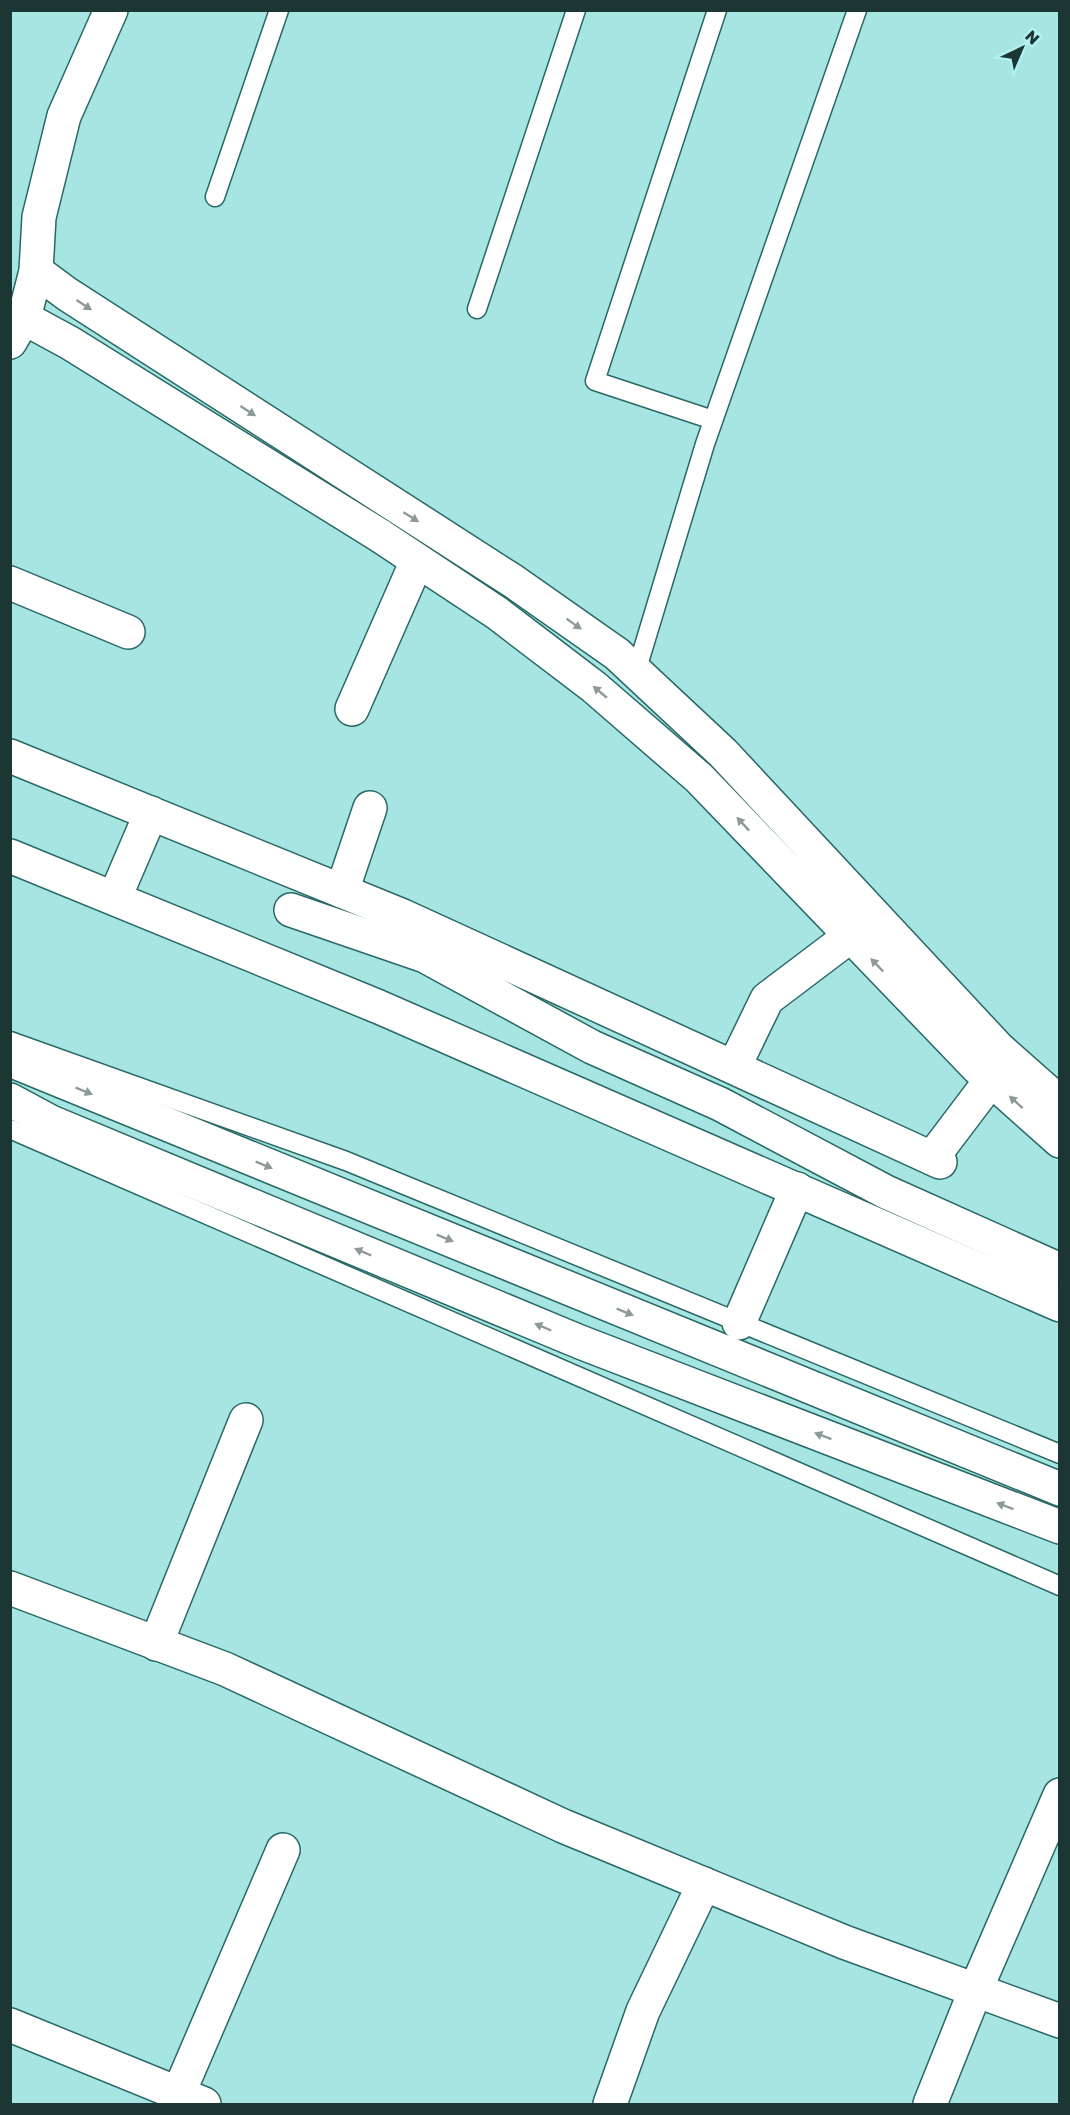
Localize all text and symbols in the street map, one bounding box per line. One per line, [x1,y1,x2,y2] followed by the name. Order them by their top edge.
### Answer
[992,18,1052,78] north arrow
[1021,26,1044,49] text: N
[76,299,92,310] one-way arrow
[239,405,255,417] one-way arrow
[403,511,419,522] one-way arrow
[566,618,582,629] one-way arrow
[593,686,608,699] one-way arrow
[737,817,750,832] one-way arrow
[871,959,885,973] one-way arrow
[75,1086,93,1096] one-way arrow
[1009,1096,1024,1109] one-way arrow
[255,1161,273,1170] one-way arrow
[436,1234,454,1243] one-way arrow
[354,1247,372,1257] one-way arrow
[617,1307,635,1317] one-way arrow
[534,1322,552,1332] one-way arrow
[814,1431,832,1440] one-way arrow
[996,1501,1014,1510] one-way arrow

